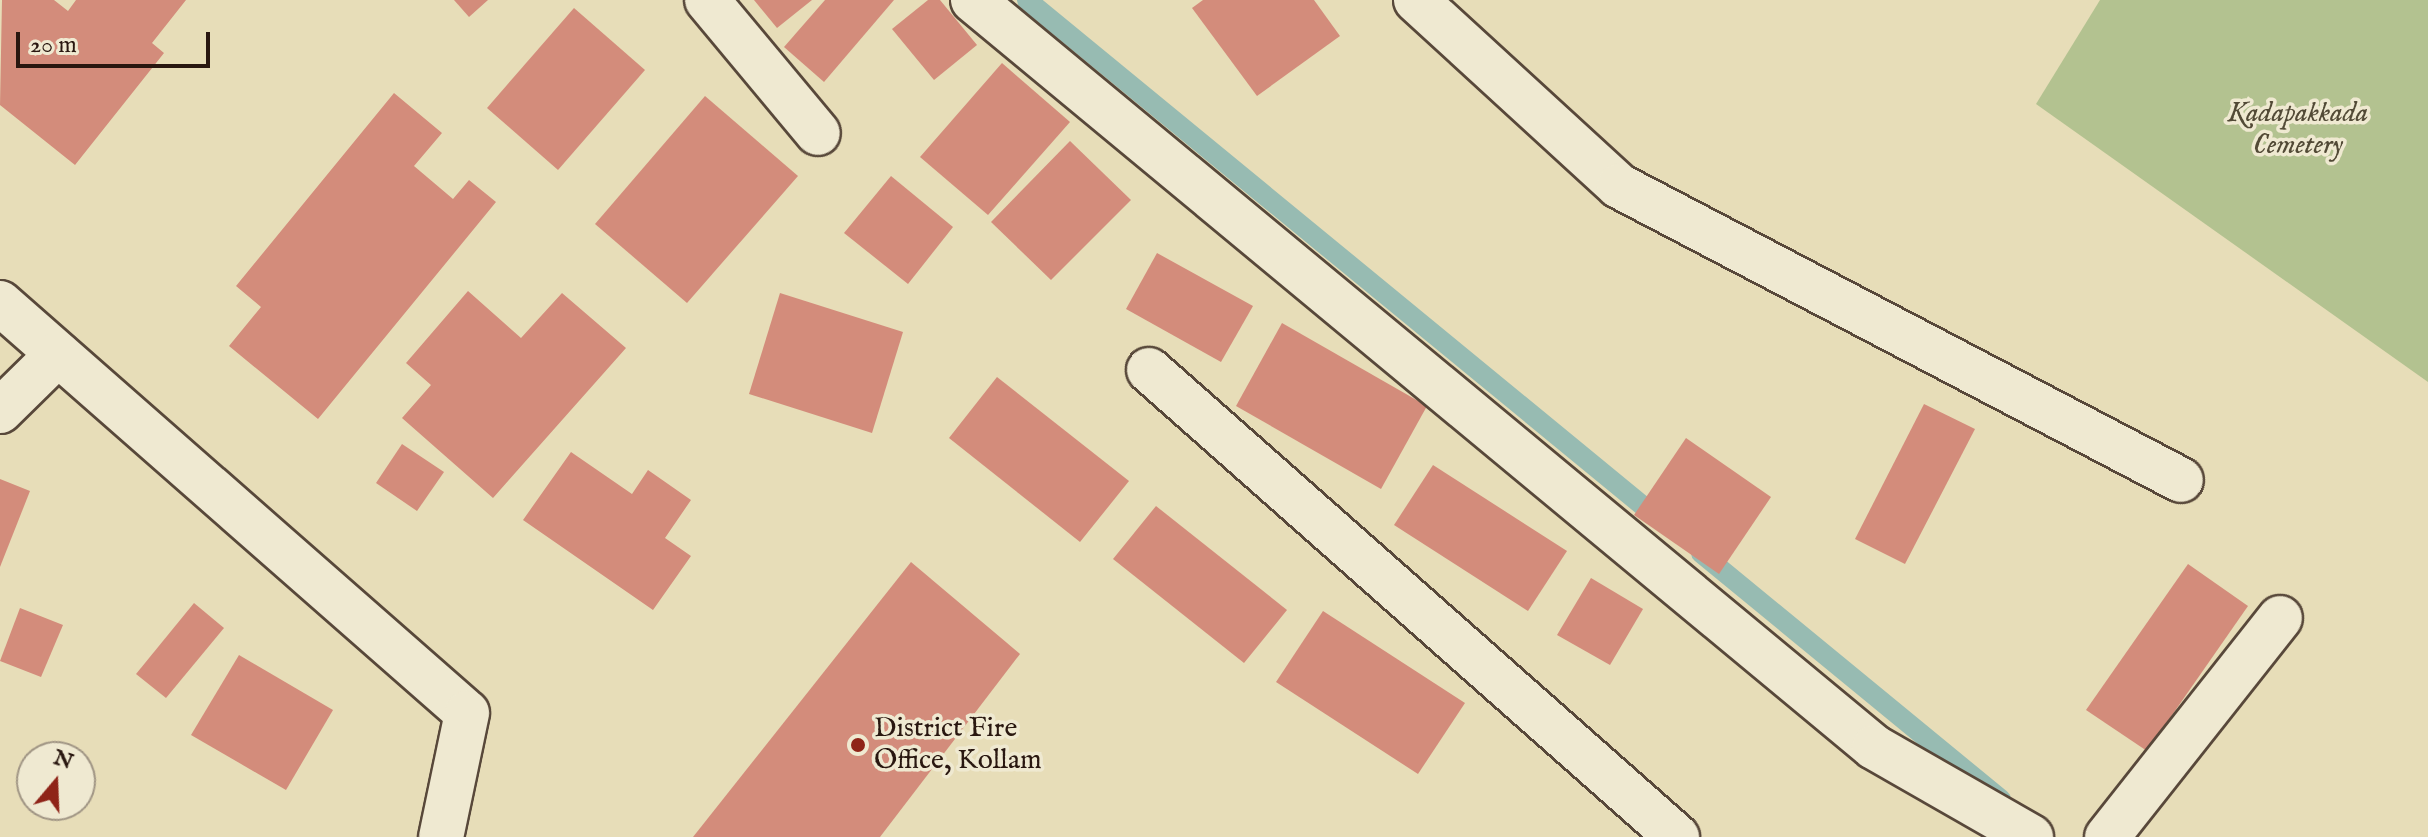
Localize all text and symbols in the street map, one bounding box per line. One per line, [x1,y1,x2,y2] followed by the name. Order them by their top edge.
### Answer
[20,16,214,66] scale bar
[30,30,77,61] text: 20 m
[2228,97,2368,163] park label: Kadapakkada Cemetery
[874,712,1042,778] place label: District Fire Office, Kollam
[849,736,867,754] marker: District Fire Office, Kollam
[16,741,96,821] north arrow
[50,744,77,777] text: N

